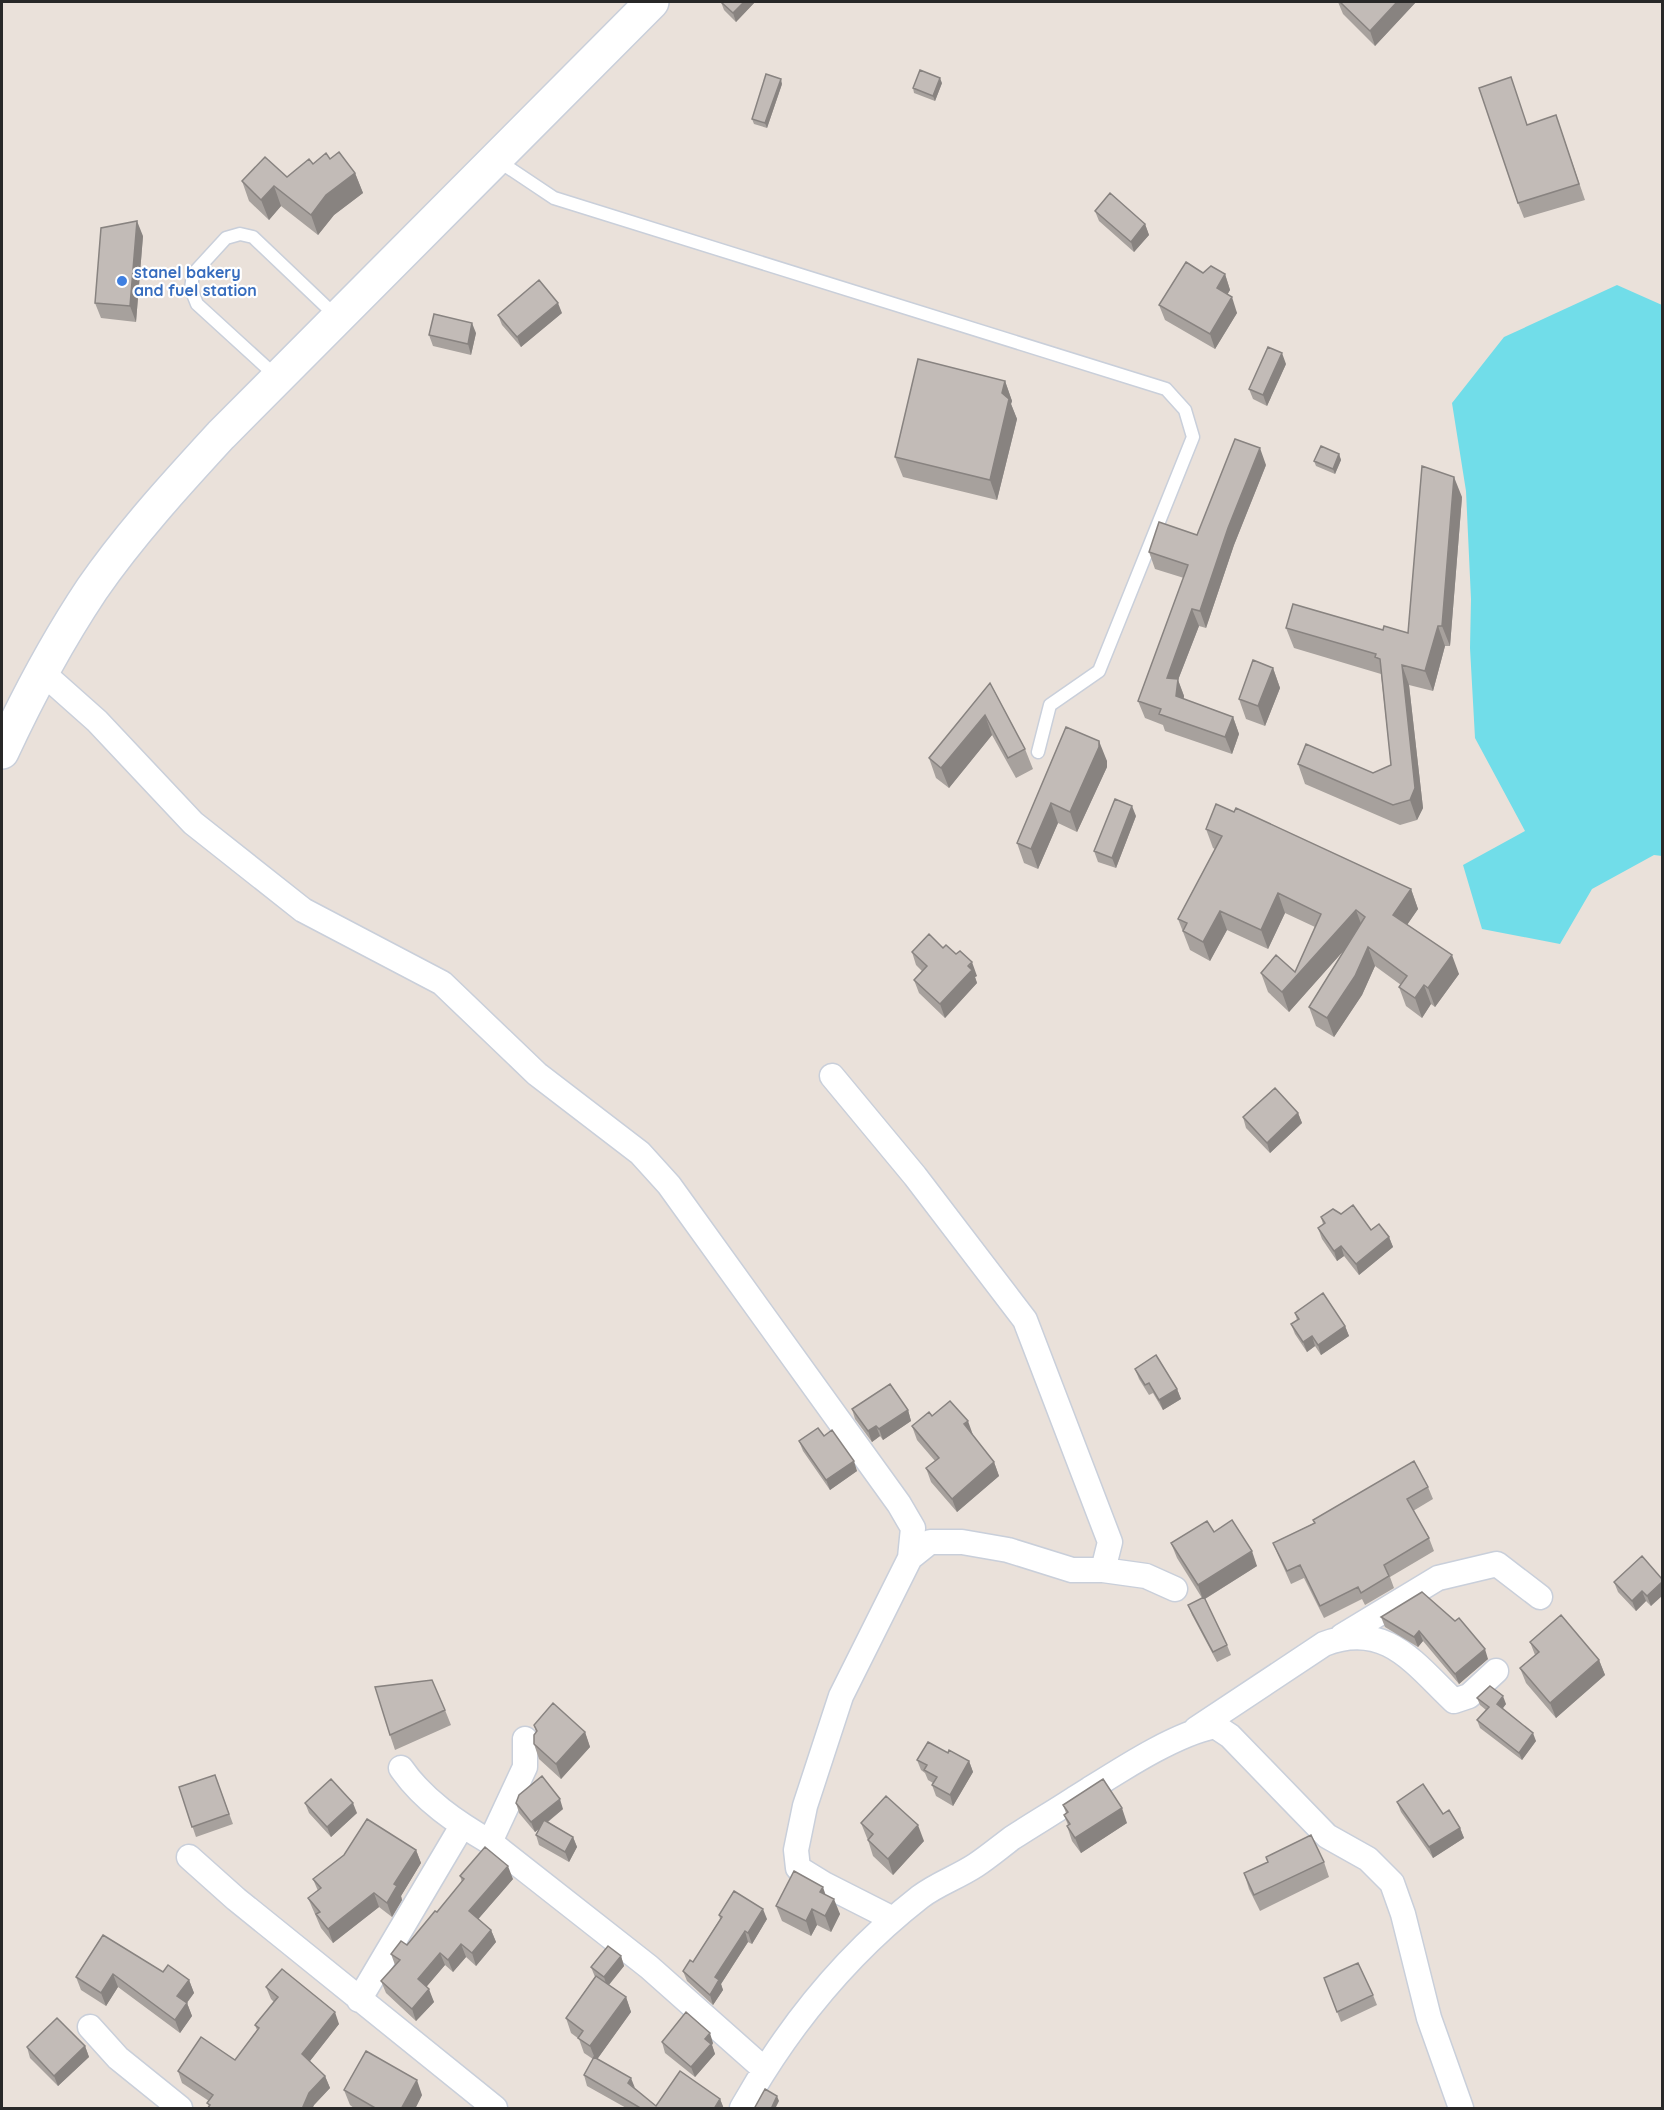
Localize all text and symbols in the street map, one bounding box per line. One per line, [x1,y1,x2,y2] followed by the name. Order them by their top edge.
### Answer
[134,262,257,300] place label: stanel bakery and fuel station
[115,274,129,288] marker: stanel bakery and fuel station

